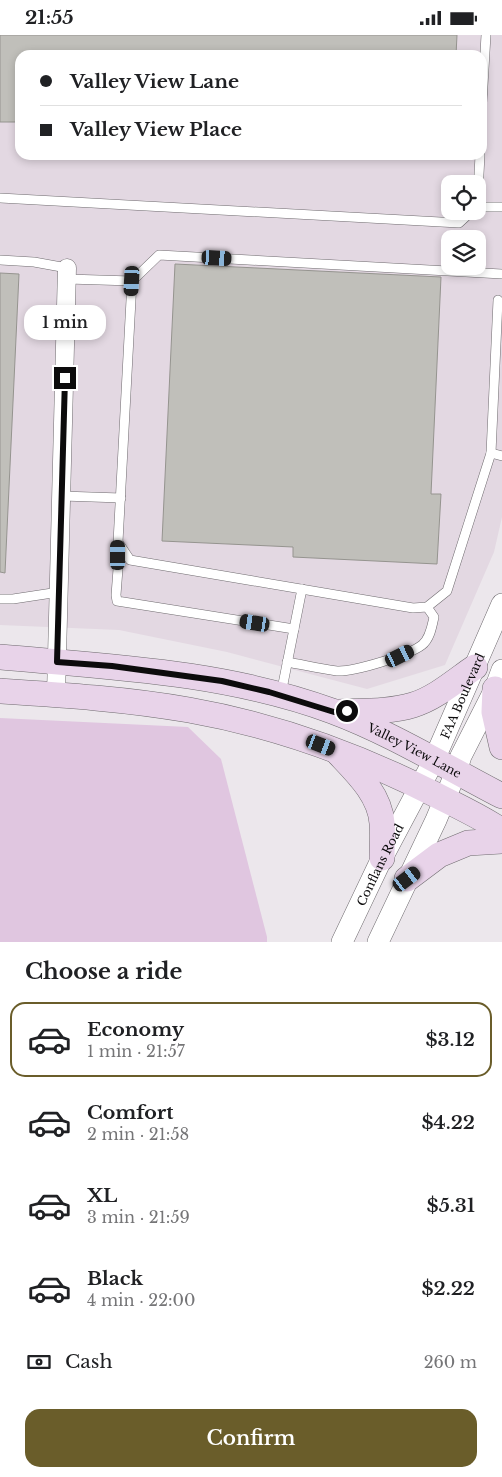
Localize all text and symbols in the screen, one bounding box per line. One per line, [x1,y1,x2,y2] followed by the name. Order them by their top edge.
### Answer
[25,6,74,29] text: 21:55
[70,70,239,93] text: Valley View Lane
[70,118,242,141] text: Valley View Place
[441,175,486,275] map controls
[441,175,486,220] button: locate
[441,230,486,275] button: layers
[201,250,232,266] car
[123,266,140,296] car
[24,305,106,341] callout: 1 min
[42,312,88,332] text: 1 min
[54,367,76,389] route end
[110,540,125,570] car
[239,613,270,633] car
[383,643,416,669] car
[437,651,487,741] street label: FAA Boulevard
[336,700,358,722] route start
[365,719,464,781] street label: Valley View Lane
[304,733,337,757] car
[353,821,406,908] street label: Conflans Road
[390,864,423,894] car
[25,958,182,985] text: Choose a ride
[27,1017,72,1062] icon: car
[87,1018,184,1041] text: Economy
[425,1028,475,1051] text: $3.12
[87,1041,185,1061] text: 1 min · 21:57
[27,1100,72,1145] icon: car
[87,1101,174,1124] text: Comfort
[421,1111,475,1134] text: $4.22
[87,1124,189,1144] text: 2 min · 21:58
[27,1183,72,1228] icon: car
[87,1184,117,1207] text: XL
[427,1194,475,1217] text: $5.31
[87,1207,190,1227] text: 3 min · 21:59
[27,1266,72,1311] icon: car
[87,1267,143,1290] text: Black
[421,1277,475,1300] text: $2.22
[87,1290,195,1310] text: 4 min · 22:00
[25,1348,53,1376] icon: cash
[65,1350,112,1373] text: Cash
[424,1352,477,1372] text: 260 m
[25,1409,477,1467] button: Confirm

